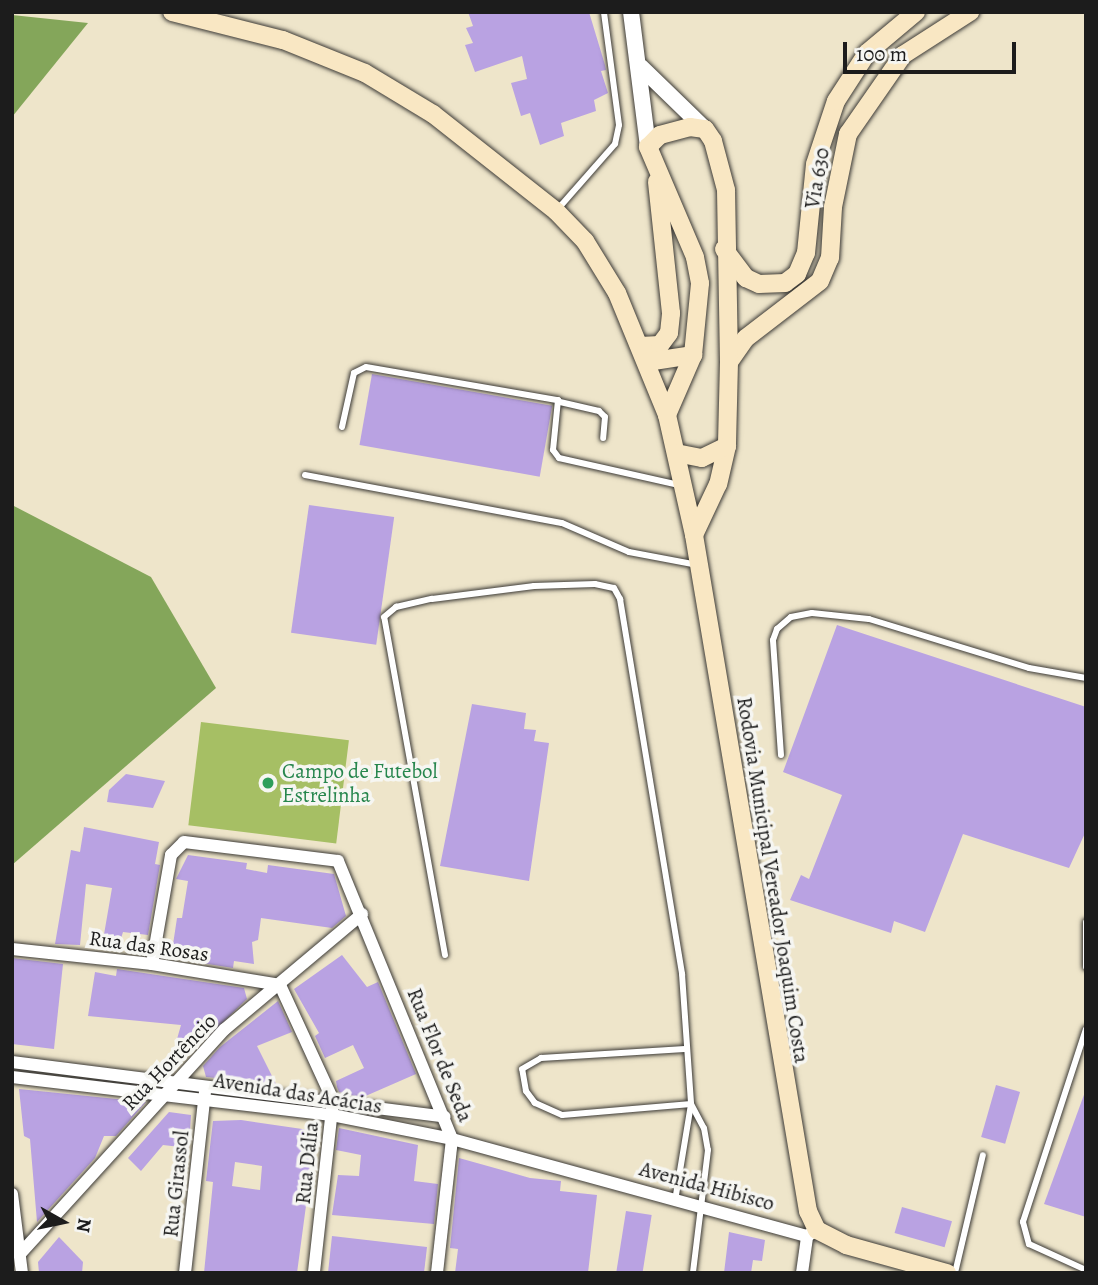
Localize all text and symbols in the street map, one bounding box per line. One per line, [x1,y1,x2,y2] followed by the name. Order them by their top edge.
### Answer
[846,28,1019,72] scale bar
[856,40,907,68] text: 100 m
[799,146,835,210] street label: Via 630
[732,695,814,1065] street label: Rodovia Municipal Vereador Joaquim Costa
[282,758,438,808] place label: Campo de Futebol Estrelinha
[260,775,276,791] marker: Campo de Futebol Estrelinha
[88,925,210,967] street label: Rua das Rosas
[402,984,478,1126] street label: Rua Flor de Seda
[117,1008,221,1116] street label: Rua Hortêncio
[212,1067,384,1119] street label: Avenida das Acácias
[290,1120,324,1206] street label: Rua Dália
[158,1129,194,1239] street label: Rua Girassol
[637,1156,777,1216] street label: Avenida Hibisco
[28,1187,98,1257] north arrow
[70,1216,98,1234] text: N

